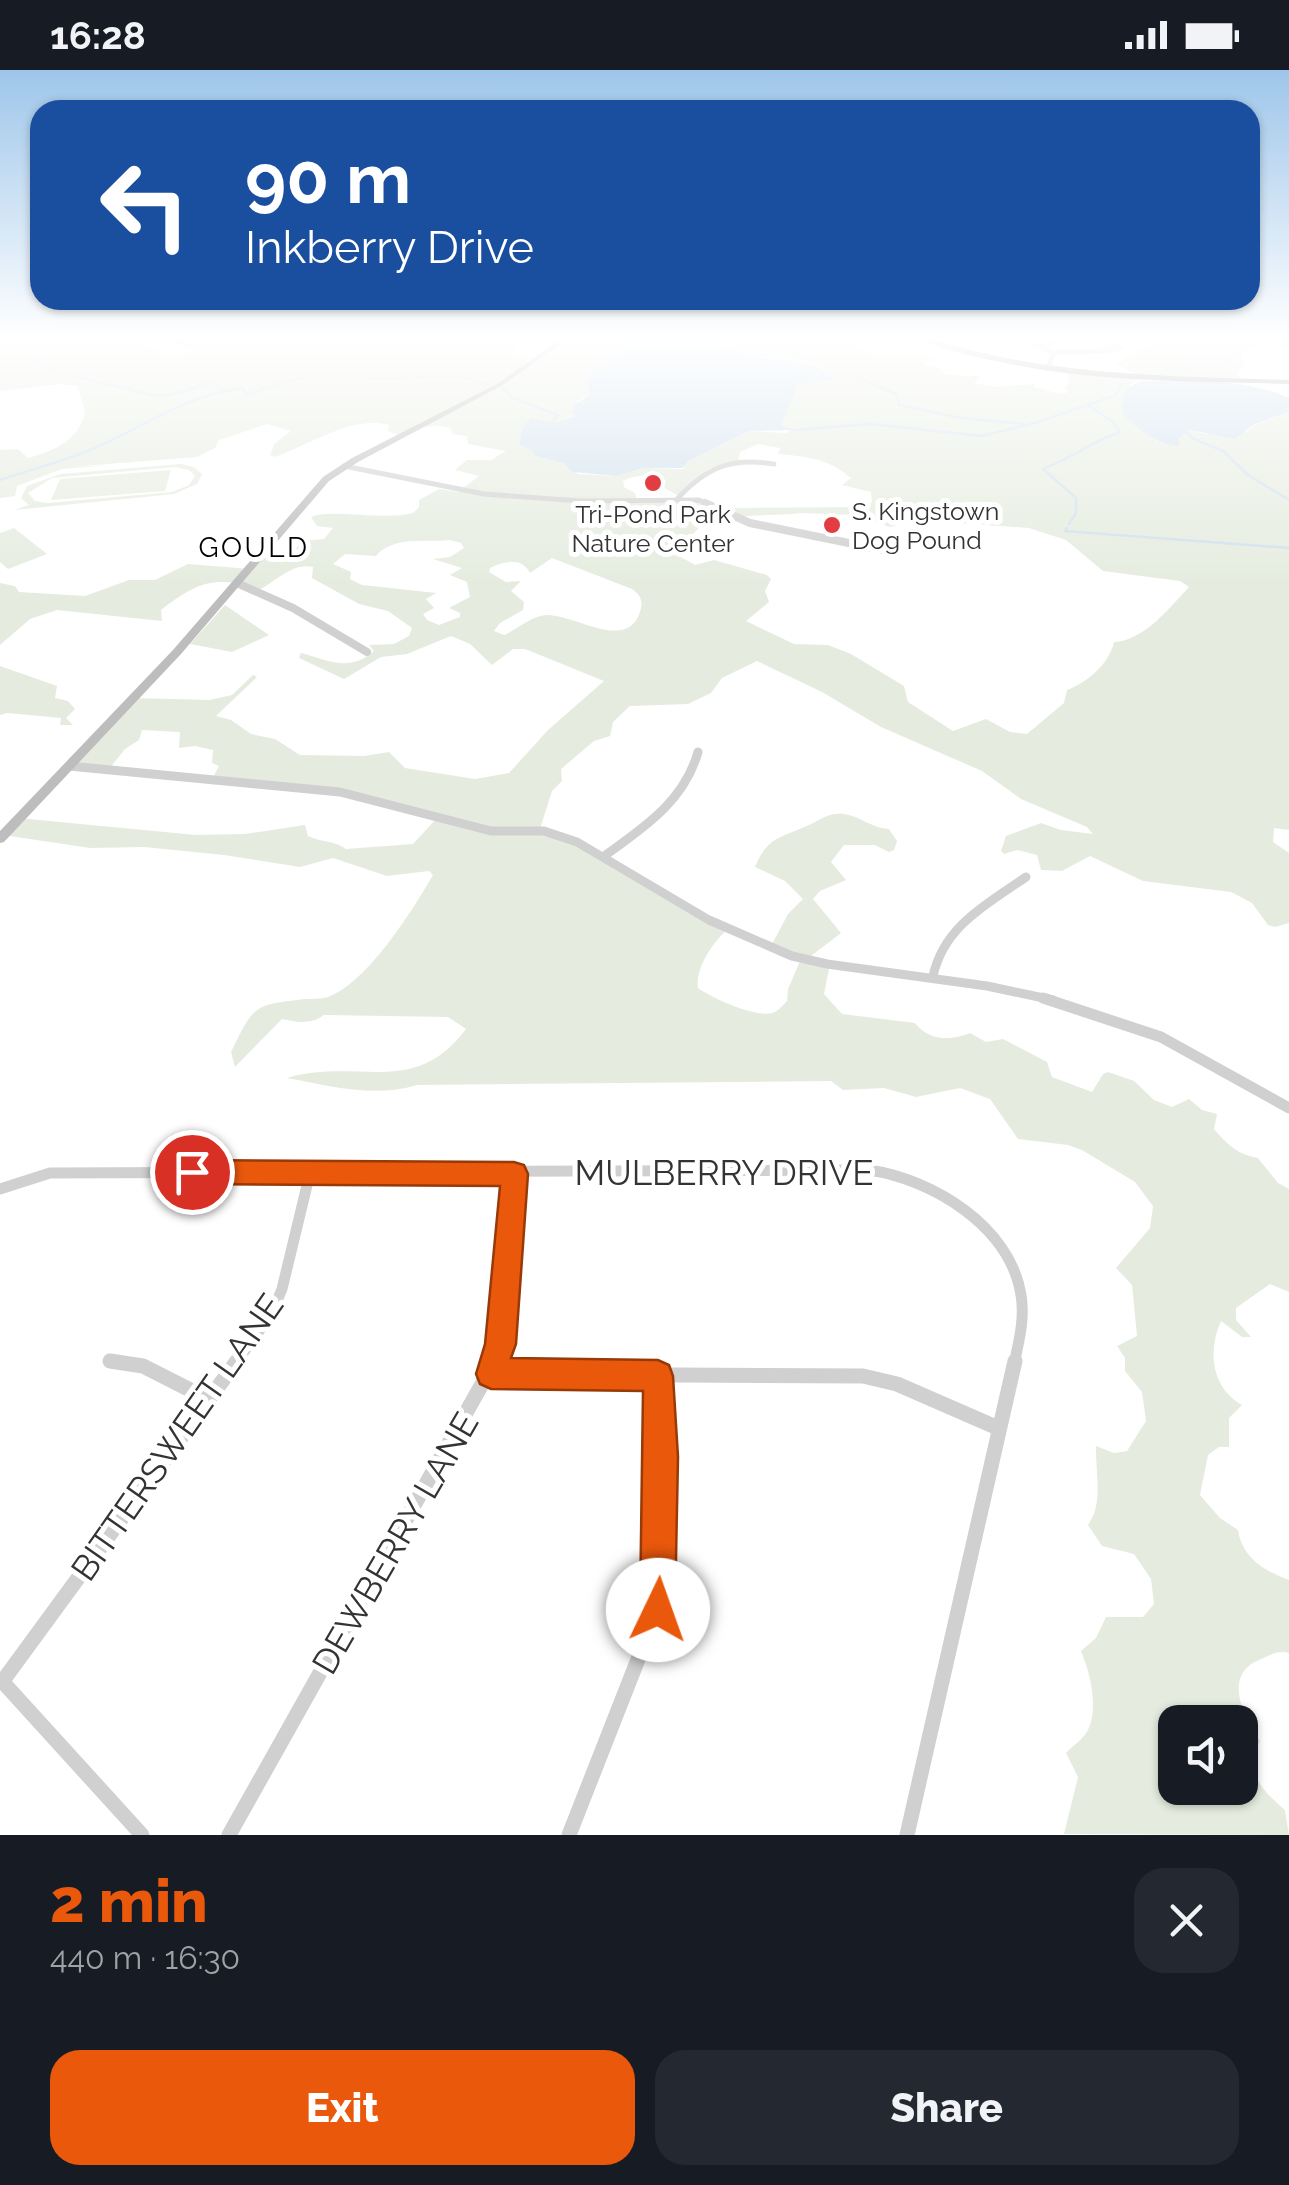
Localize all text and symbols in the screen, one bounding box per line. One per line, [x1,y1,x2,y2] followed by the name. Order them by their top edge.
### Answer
[50,13,146,58] text: 16:28
[245,137,411,219] text: 90 m
[80,140,210,270] icon: left
[245,221,534,274] text: Inkberry Drive
[642,472,664,494] marker: Tri-Pond Park Nature Center
[852,496,999,555] place label: S. Kingstown Dog Pound
[571,499,735,558] place label: Tri-Pond Park Nature Center
[821,514,843,536] marker: S. Kingstown Dog Pound
[198,531,310,564] district label: GOULD
[150,1130,235,1215] pin
[165,1145,220,1200] icon: arrive
[575,1152,873,1193] street label: MULBERRY DRIVE
[63,1286,291,1588] street label: BITTERSWEET LANE
[303,1405,487,1681] street label: DEWBERRY LANE
[606,1558,710,1662] position arrow
[1158,1705,1258,1805] map controls
[1158,1705,1258,1805] button: sound
[50,1866,208,1936] text: 2 min
[1134,1868,1239,1973] button: close
[50,1939,240,1976] text: 440 m · 16:30
[50,2050,635,2165] button: Exit
[655,2050,1239,2165] button: Share

